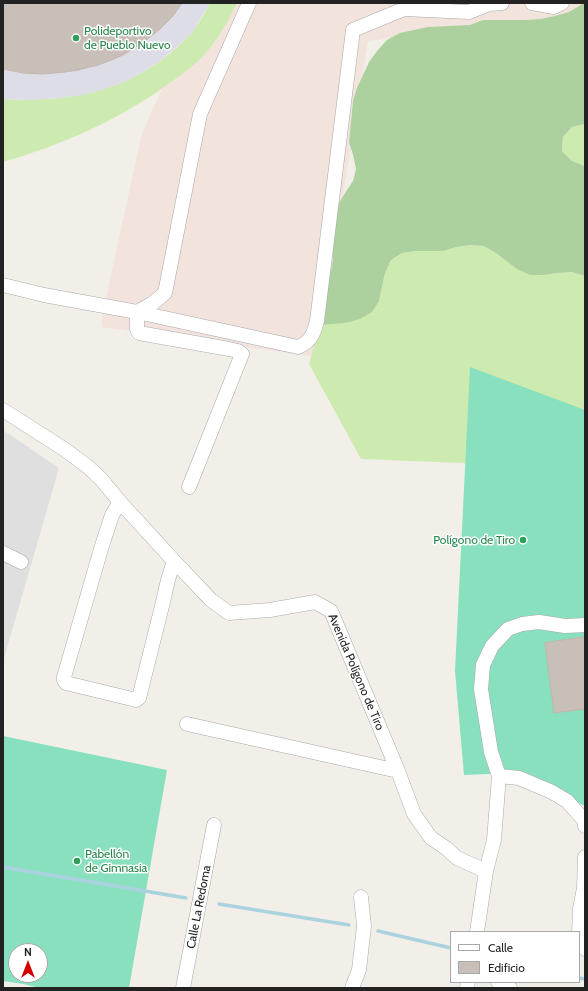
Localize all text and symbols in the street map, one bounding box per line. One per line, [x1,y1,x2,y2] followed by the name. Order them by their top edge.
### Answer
[84,24,171,52] place label: Polideportivo de Pueblo Nuevo
[71,33,81,43] marker: Polideportivo de Pueblo Nuevo
[433,533,515,547] place label: Polígono de Tiro
[518,535,528,545] marker: Polígono de Tiro
[325,612,387,732] street label: Avenida Polígono de Tiro
[85,847,147,875] place label: Pabellón de Gimnasia
[72,856,82,866] marker: Pabellón de Gimnasia
[184,864,214,950] street label: Calle La Redoma
[450,931,580,983] legend
[488,940,513,955] text: Calle
[8,943,48,983] north arrow
[24,945,32,959] text: N
[488,960,525,975] text: Edificio

